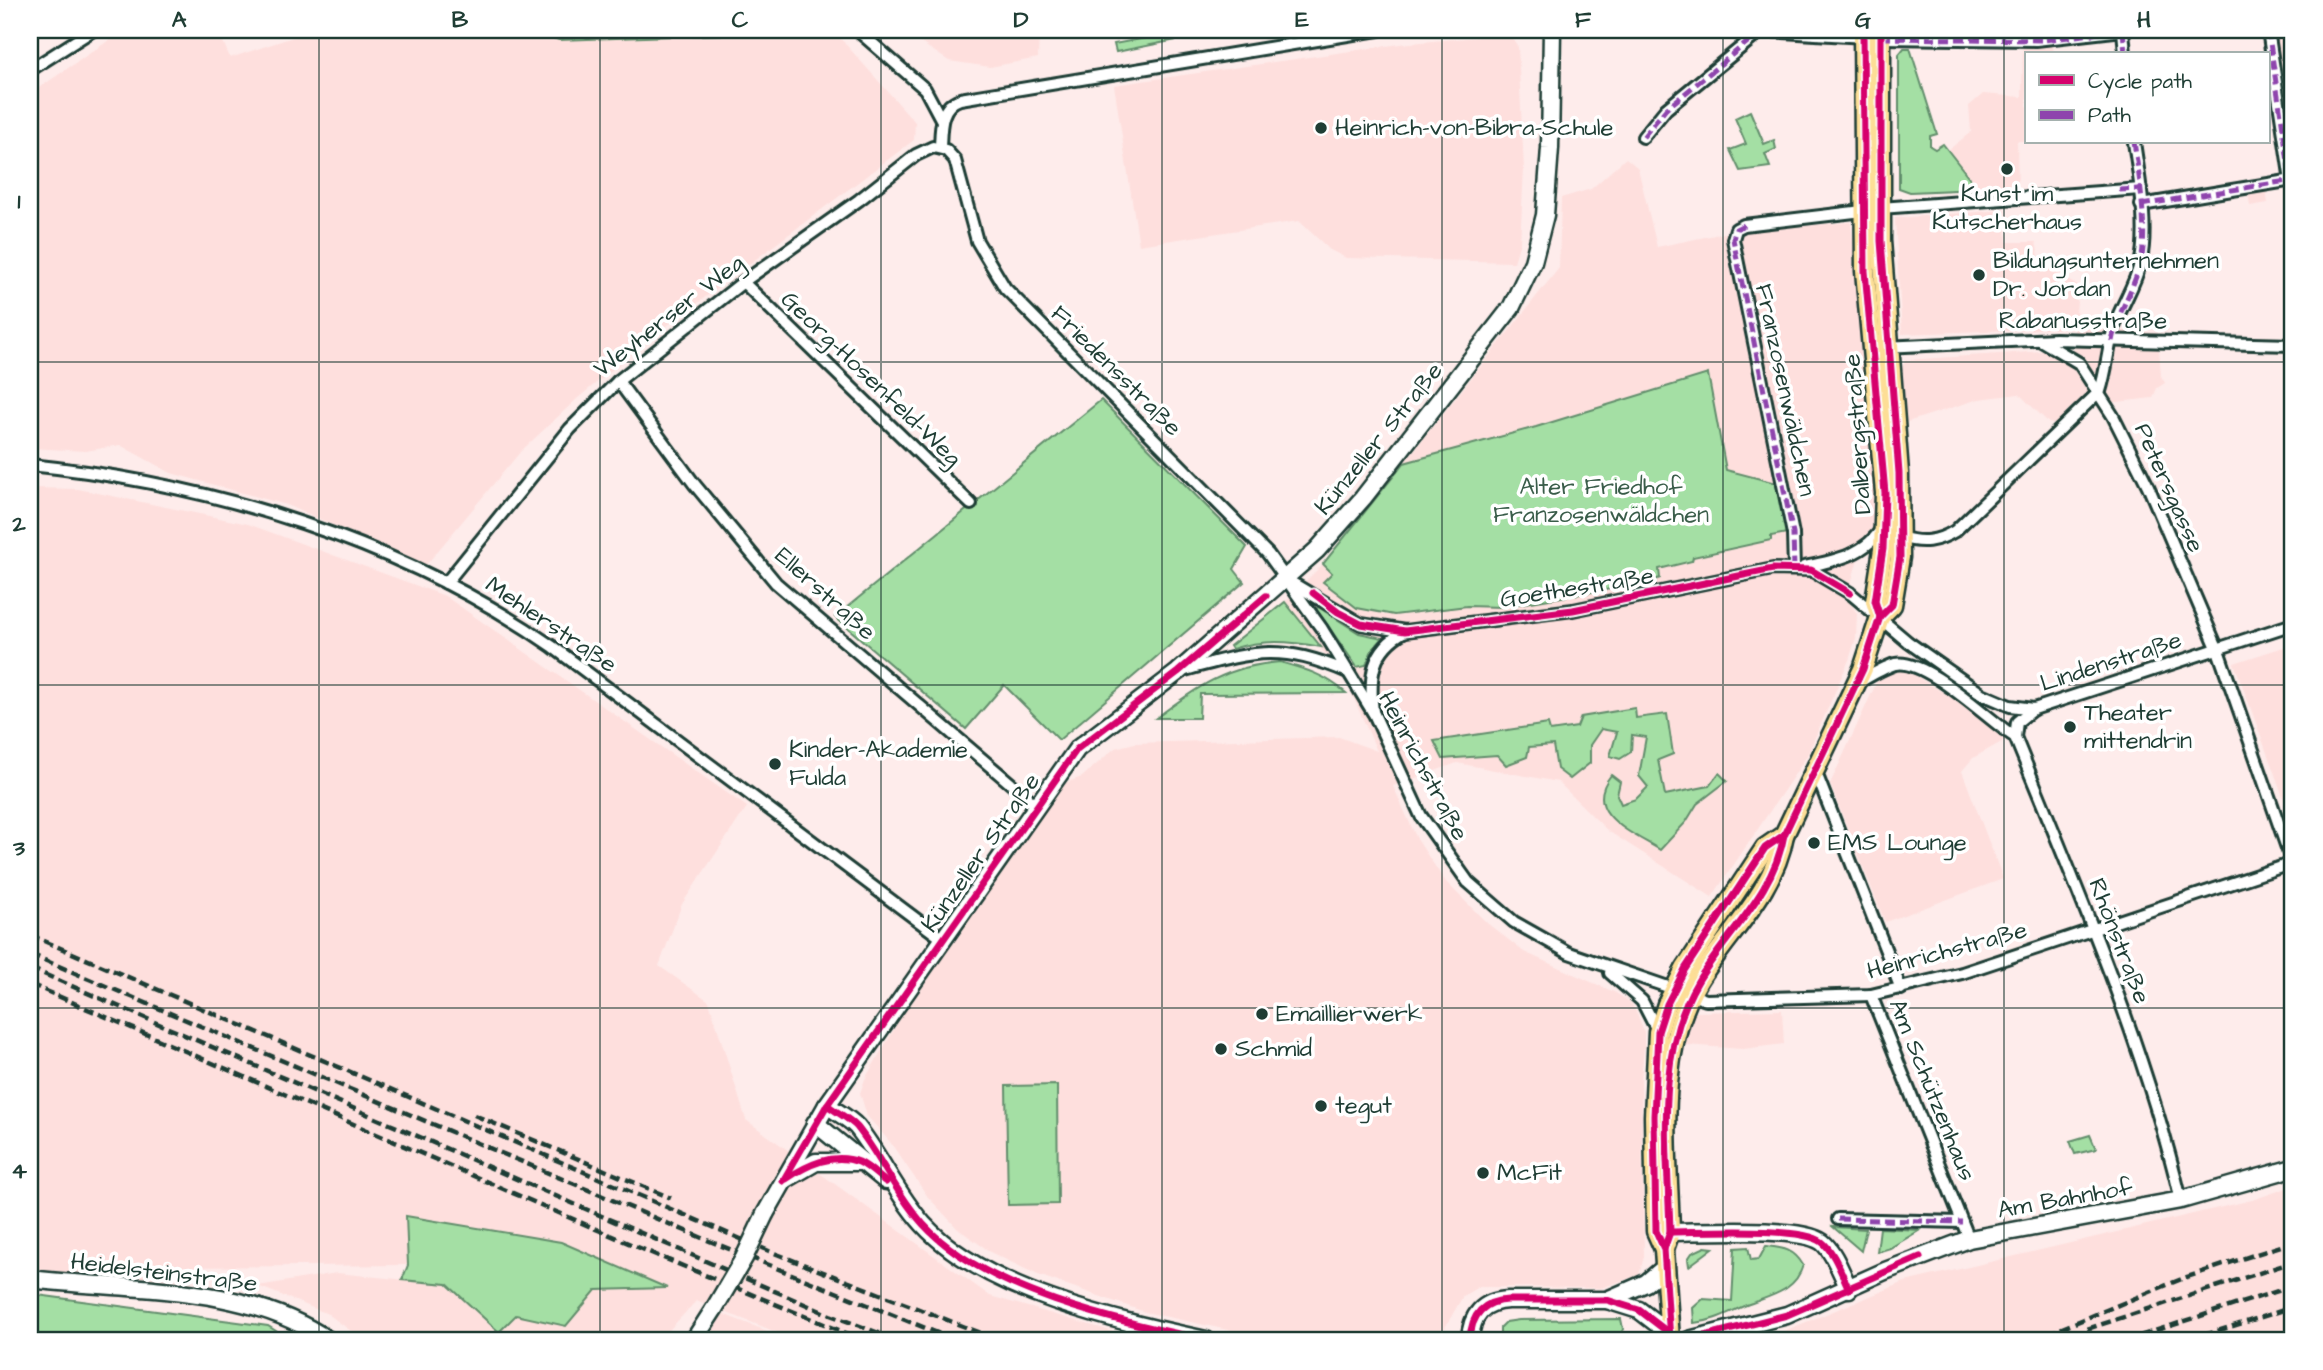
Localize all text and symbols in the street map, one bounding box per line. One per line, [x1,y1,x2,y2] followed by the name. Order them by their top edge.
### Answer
[172,4,187,36] text: A
[452,4,469,36] text: B
[732,4,749,36] text: C
[1014,4,1029,36] text: D
[1295,4,1309,36] text: E
[1575,4,1592,36] text: F
[1855,4,1871,36] text: G
[2137,4,2151,36] text: H
[2025,52,2270,144] legend
[2088,67,2193,98] text: Cycle path
[2088,101,2132,130] text: Path
[1335,111,1613,145] place label: Heinrich-von-Bibra-Schule
[1313,120,1329,136] marker: Heinrich-von-Bibra-Schule
[1999,161,2015,177] marker: Kunst im Kutscherhaus
[1932,177,2082,239] place label: Kunst im Kutscherhaus
[18,185,21,217] text: 1
[1993,244,2219,306] place label: Bildungsunternehmen Dr. Jordan
[587,246,752,386] street label: Weyherser Weg
[1971,267,1987,283] marker: Bildungsunternehmen Dr. Jordan
[1746,281,1824,499] street label: Franzosenwäldchen
[772,283,969,475] street label: Georg-Hosenfeld-Weg
[1043,298,1189,444] street label: Friedensstraße
[1999,304,2167,338] street label: Rabanusstraße
[1835,352,1882,515] street label: Dalbergstraße
[1307,355,1451,523] street label: Künzeller Straße
[2125,418,2213,558] street label: Petersgasse
[1493,470,1709,532] park label: Alter Friedhof Franzosenwäldchen
[11,508,26,540] text: 2
[767,539,883,649] street label: Ellerstraße
[1498,559,1656,617] street label: Goethestraße
[478,568,624,682] street label: Mehlerstraße
[2036,623,2186,701] street label: Lindenstraße
[1369,685,1477,847] street label: Heinrichstraße
[2084,696,2192,758] place label: Theater mittendrin
[2062,719,2078,735] marker: Theater mittendrin
[789,733,968,795] place label: Kinder-Akademie Fulda
[767,756,783,772] marker: Kinder-Akademie Fulda
[913,766,1049,940] street label: Künzeller Straße
[1828,826,1967,861] place label: EMS Lounge
[12,832,25,864] text: 3
[1806,835,1822,851] marker: EMS Lounge
[2080,873,2158,1009] street label: Rhönstraße
[1863,913,2031,989] street label: Heinrichstraße
[1880,994,1984,1186] street label: Am Schützenhaus
[1276,997,1423,1031] place label: Emaillierwerk
[1254,1006,1270,1022] marker: Emaillierwerk
[1235,1032,1312,1066] place label: Schmid
[1213,1041,1229,1057] marker: Schmid
[1335,1089,1392,1124] place label: tegut
[1313,1098,1329,1114] marker: tegut
[11,1155,27,1187] text: 4
[1497,1156,1562,1190] place label: McFit
[1475,1165,1491,1181] marker: McFit
[1995,1170,2136,1228] street label: Am Bahnhof
[69,1245,259,1301] street label: Heidelsteinstraße

